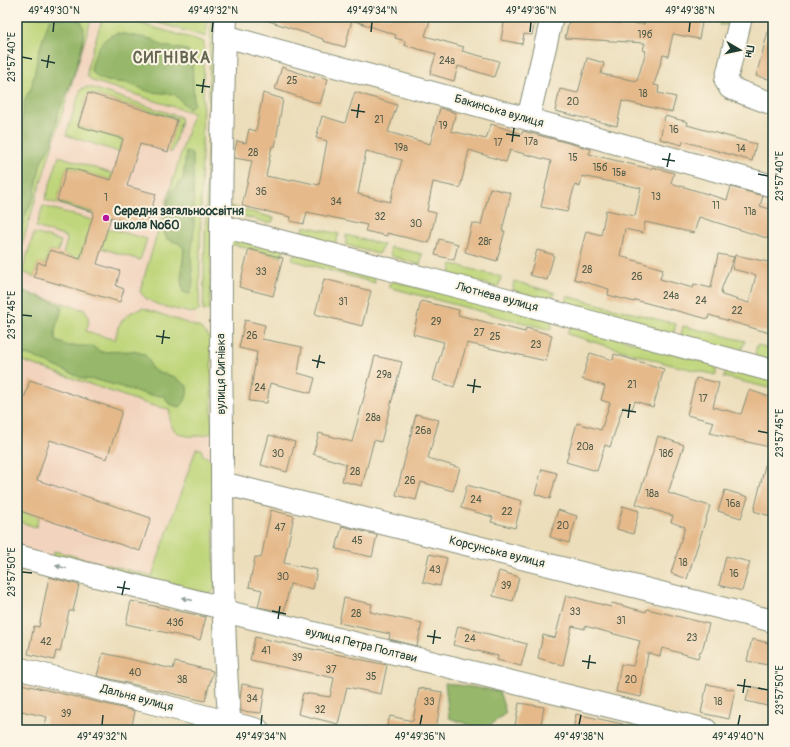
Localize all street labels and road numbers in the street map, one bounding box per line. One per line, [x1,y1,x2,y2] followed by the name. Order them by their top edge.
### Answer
[453,91,546,131] street label: Бакинська вулиця
[453,279,540,315] street label: Лютнева вулиця
[214,333,229,415] street label: вулиця Сигнівка
[448,533,547,571] street label: Корсунська вулиця
[304,624,419,666] street label: вулиця Петра Полтави
[98,681,175,715] street label: Дальня вулиця

